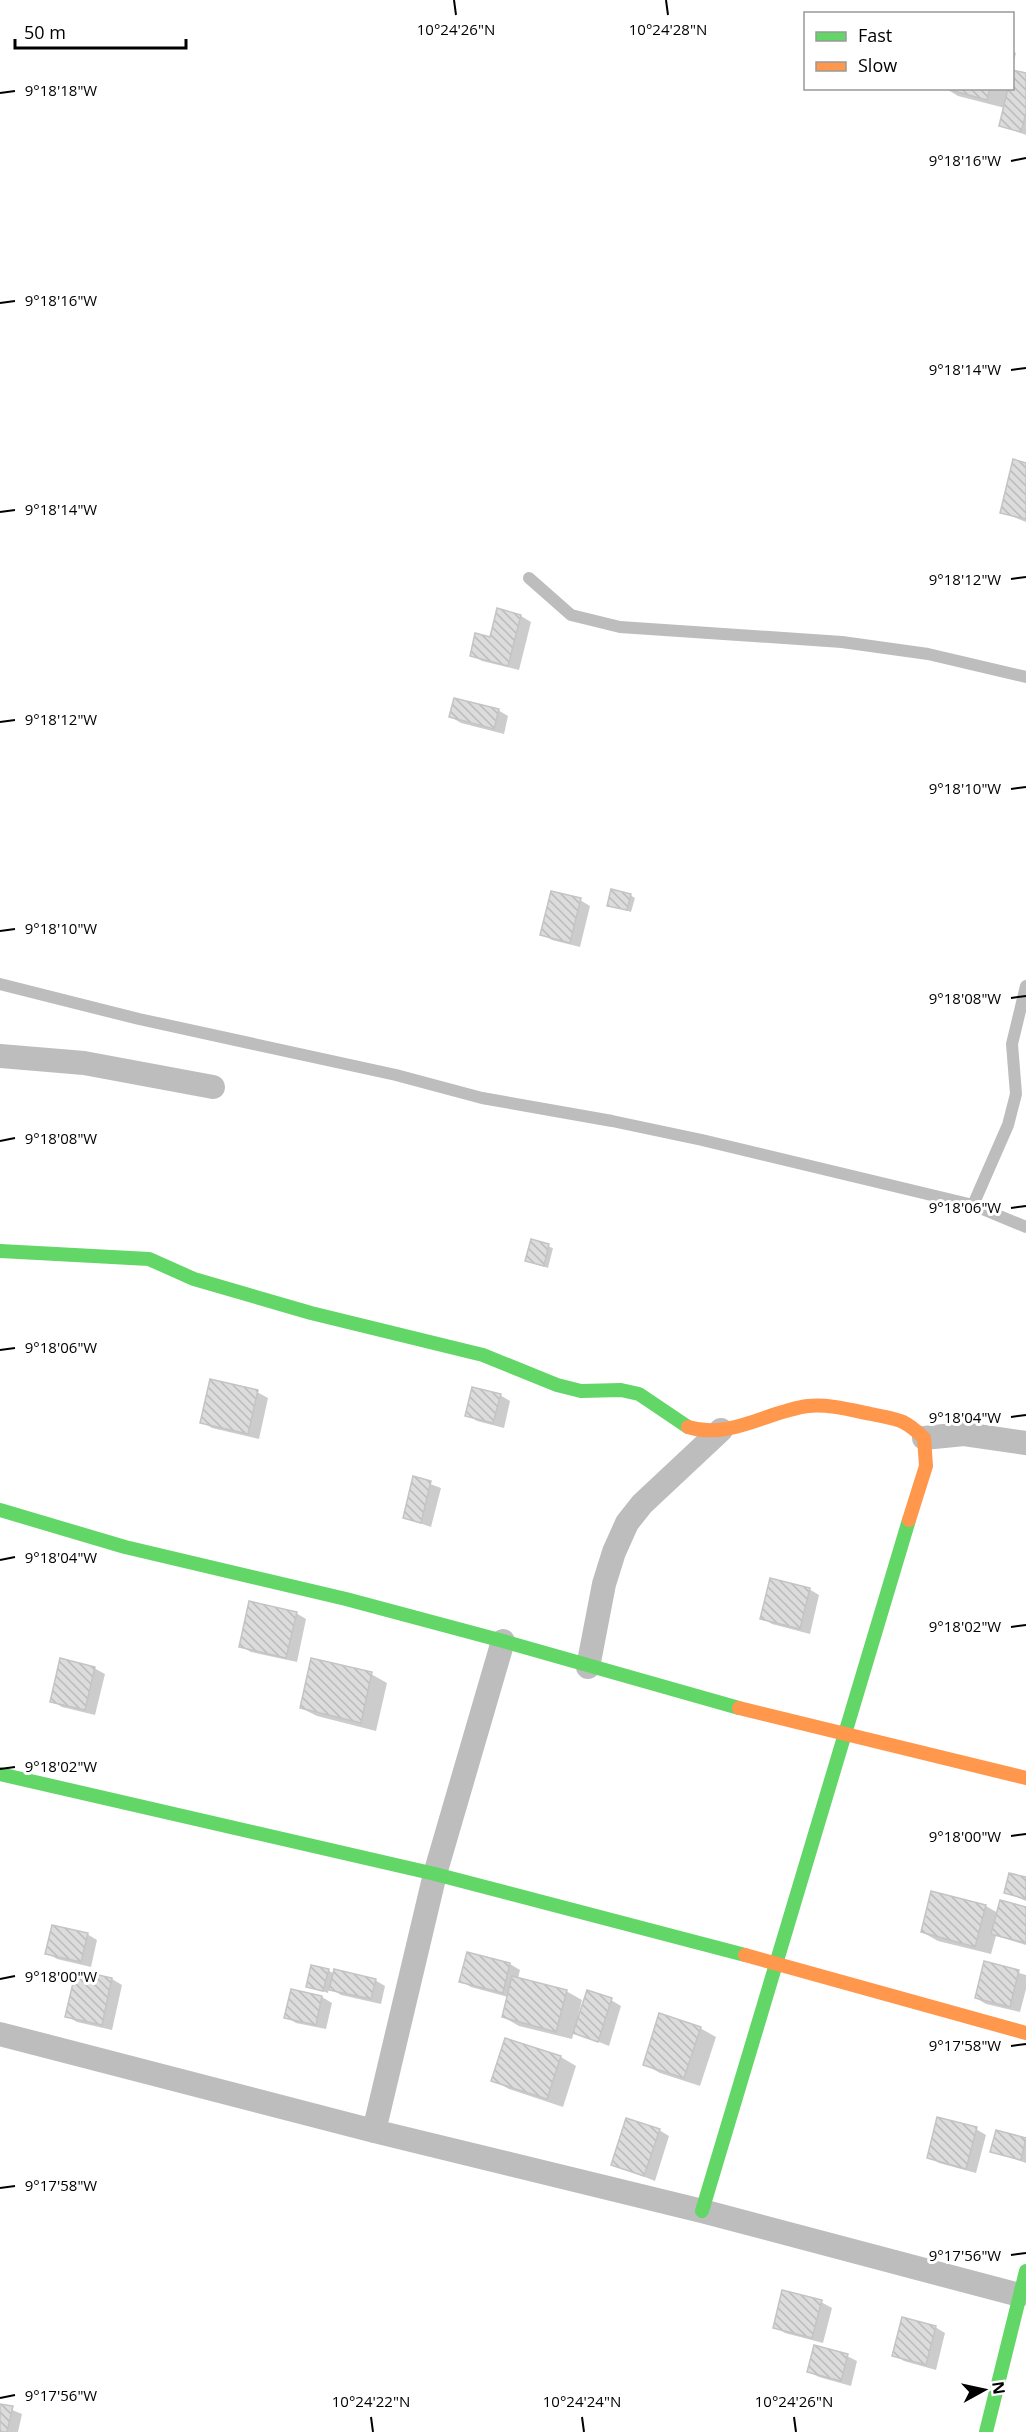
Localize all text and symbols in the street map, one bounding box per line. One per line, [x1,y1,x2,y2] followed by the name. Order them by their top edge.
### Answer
[15,12,186,50] scale bar
[804,12,1014,90] legend
[417,19,495,39] text: 10°24'26"N
[629,19,707,39] text: 10°24'28"N
[24,20,66,44] text: 50 m
[858,23,892,47] text: Fast
[858,53,897,77] text: Slow
[25,80,97,100] text: 9°18'18"W
[929,150,1001,170] text: 9°18'16"W
[25,290,97,310] text: 9°18'16"W
[929,359,1001,379] text: 9°18'14"W
[25,499,97,519] text: 9°18'14"W
[929,569,1001,589] text: 9°18'12"W
[25,709,97,729] text: 9°18'12"W
[929,778,1001,798] text: 9°18'10"W
[25,918,97,938] text: 9°18'10"W
[929,988,1001,1008] text: 9°18'08"W
[25,1128,97,1148] text: 9°18'08"W
[929,1197,1001,1217] text: 9°18'06"W
[25,1337,97,1357] text: 9°18'06"W
[929,1407,1001,1427] text: 9°18'04"W
[25,1547,97,1567] text: 9°18'04"W
[929,1616,1001,1636] text: 9°18'02"W
[25,1756,97,1776] text: 9°18'02"W
[929,1826,1001,1846] text: 9°18'00"W
[25,1966,97,1986] text: 9°18'00"W
[929,2035,1001,2055] text: 9°17'58"W
[25,2175,97,2195] text: 9°17'58"W
[929,2245,1001,2265] text: 9°17'56"W
[954,2360,1014,2420] north arrow
[987,2380,1011,2396] text: N
[25,2385,97,2405] text: 9°17'56"W
[332,2391,410,2411] text: 10°24'22"N
[543,2391,621,2411] text: 10°24'24"N
[755,2391,833,2411] text: 10°24'26"N

